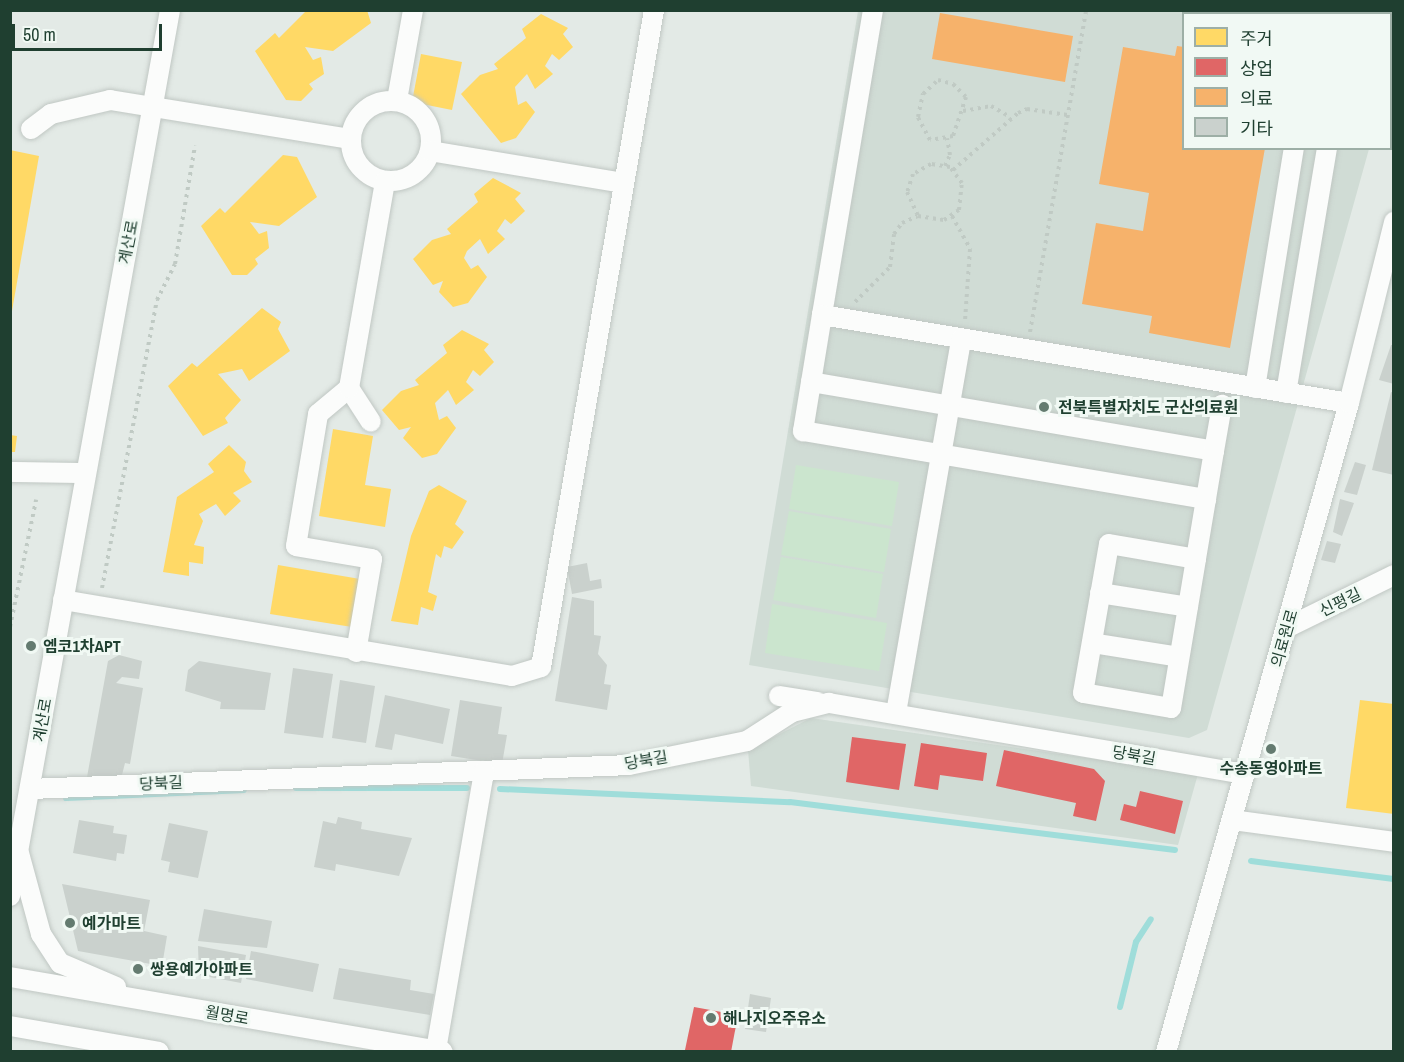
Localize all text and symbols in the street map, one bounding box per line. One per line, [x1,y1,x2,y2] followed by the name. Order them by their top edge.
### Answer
[15,12,165,50] scale bar
[1182,12,1392,150] legend
[23,22,56,47] text: 50 m
[1240,26,1273,51] text: 주거
[1240,56,1273,81] text: 상업
[1240,86,1273,111] text: 의료
[1240,116,1273,141] text: 기타
[114,218,142,266] street label: 계산로
[1058,397,1238,417] place label: 전북특별자치도 군산의료원
[1035,398,1053,416] marker: 전북특별자치도 군산의료원
[1316,584,1364,620] street label: 신평길
[1267,607,1301,669] street label: 의료원로
[43,636,121,656] place label: 엠코1차APT
[24,639,38,653] marker: 엠코1차APT
[29,697,55,743] street label: 계산로
[1111,742,1157,768] street label: 당북길
[1264,742,1278,756] marker: 수송동영아파트
[623,747,669,773] street label: 당북길
[1219,758,1323,778] place label: 수송동영아파트
[138,772,184,794] street label: 당북길
[82,913,141,933] place label: 예가마트
[63,916,77,930] marker: 예가마트
[150,959,253,979] place label: 쌍용예가아파트
[131,962,145,976] marker: 쌍용예가아파트
[204,1002,250,1028] street label: 월명로
[723,1008,826,1028] place label: 해나지오주유소
[704,1011,718,1025] marker: 해나지오주유소

